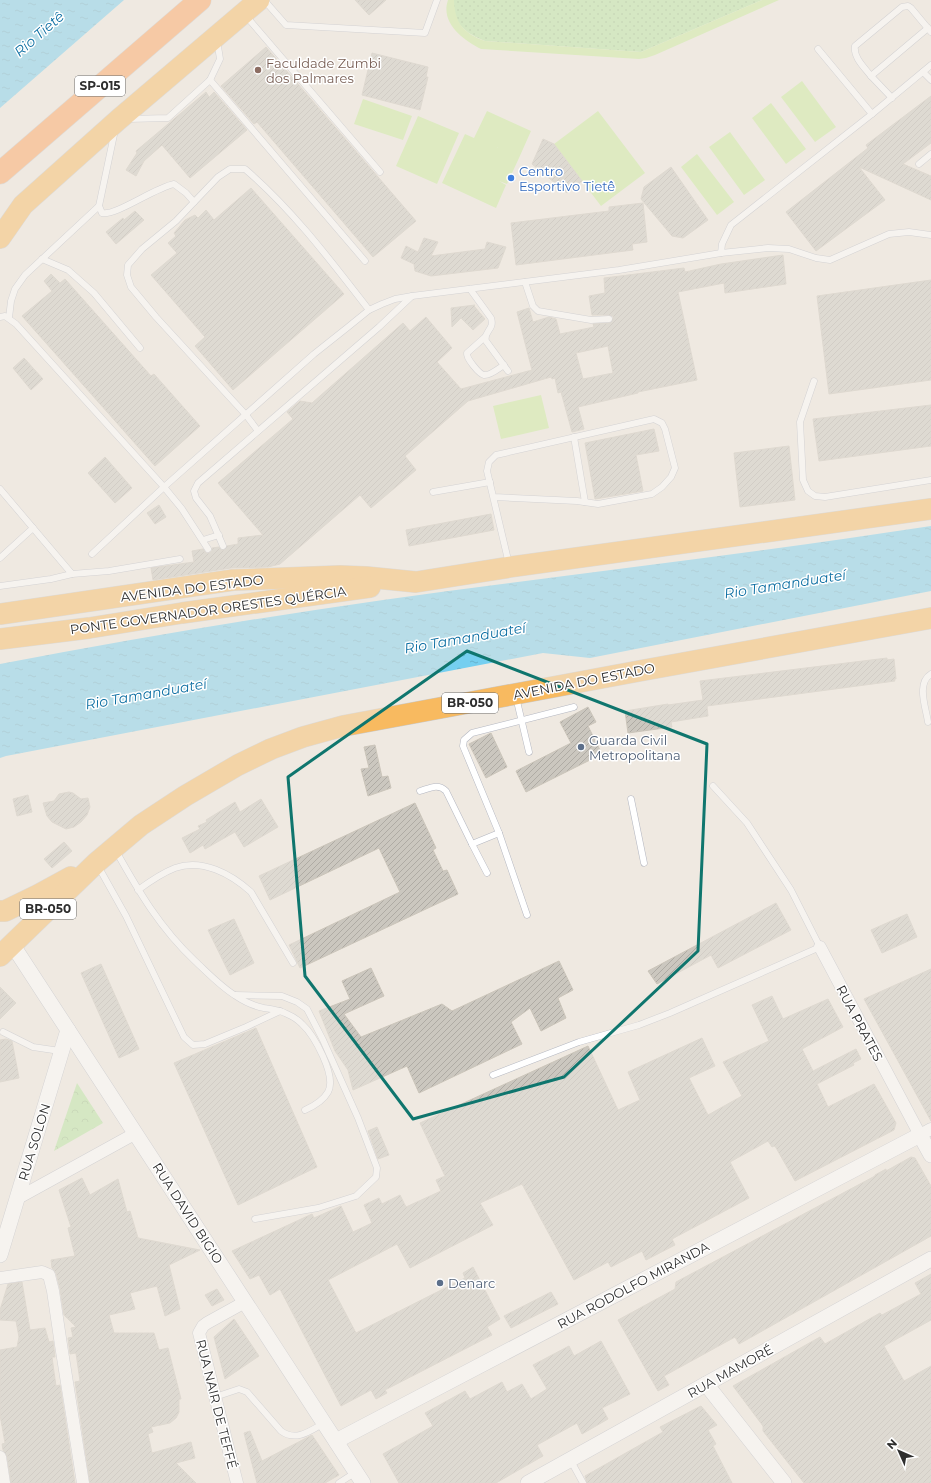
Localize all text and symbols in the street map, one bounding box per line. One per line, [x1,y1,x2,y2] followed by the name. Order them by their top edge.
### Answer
[10,7,68,61] water label: Rio Tietê
[266,55,381,86] place label: Faculdade Zumbi dos Palmares
[253,65,263,75] marker: Faculdade Zumbi dos Palmares
[75,76,125,96] road number: SP-015
[519,163,615,194] place label: Centro Esportivo Tietê
[506,173,516,183] marker: Centro Esportivo Tietê
[723,565,849,603] water label: Rio Tamanduateí
[120,571,264,605] street label: AVENIDA DO ESTADO
[69,583,348,637] street label: PONTE GOVERNADOR ORESTES QUÉRCIA
[403,618,529,658] water label: Rio Tamanduateí
[512,659,656,703] street label: AVENIDA DO ESTADO
[84,674,210,714] water label: Rio Tamanduateí
[442,693,498,713] road number: BR-050
[589,732,681,763] place label: Guarda Civil Metropolitana
[576,742,586,752] marker: Guarda Civil Metropolitana
[20,899,76,919] road number: BR-050
[833,982,887,1064] street label: RUA PRATES
[15,1101,53,1183] street label: RUA SOLON
[149,1159,227,1267] street label: RUA DAVID BIGIO
[554,1238,712,1332] street label: RUA RODOLFO MIRANDA
[448,1275,495,1291] place label: Denarc
[435,1278,445,1288] marker: Denarc
[193,1338,241,1470] street label: RUA NAIR DE TEFFÉ
[684,1341,776,1401] street label: RUA MAMORÉ
[879,1431,919,1471] north arrow
[884,1436,900,1452] text: N

